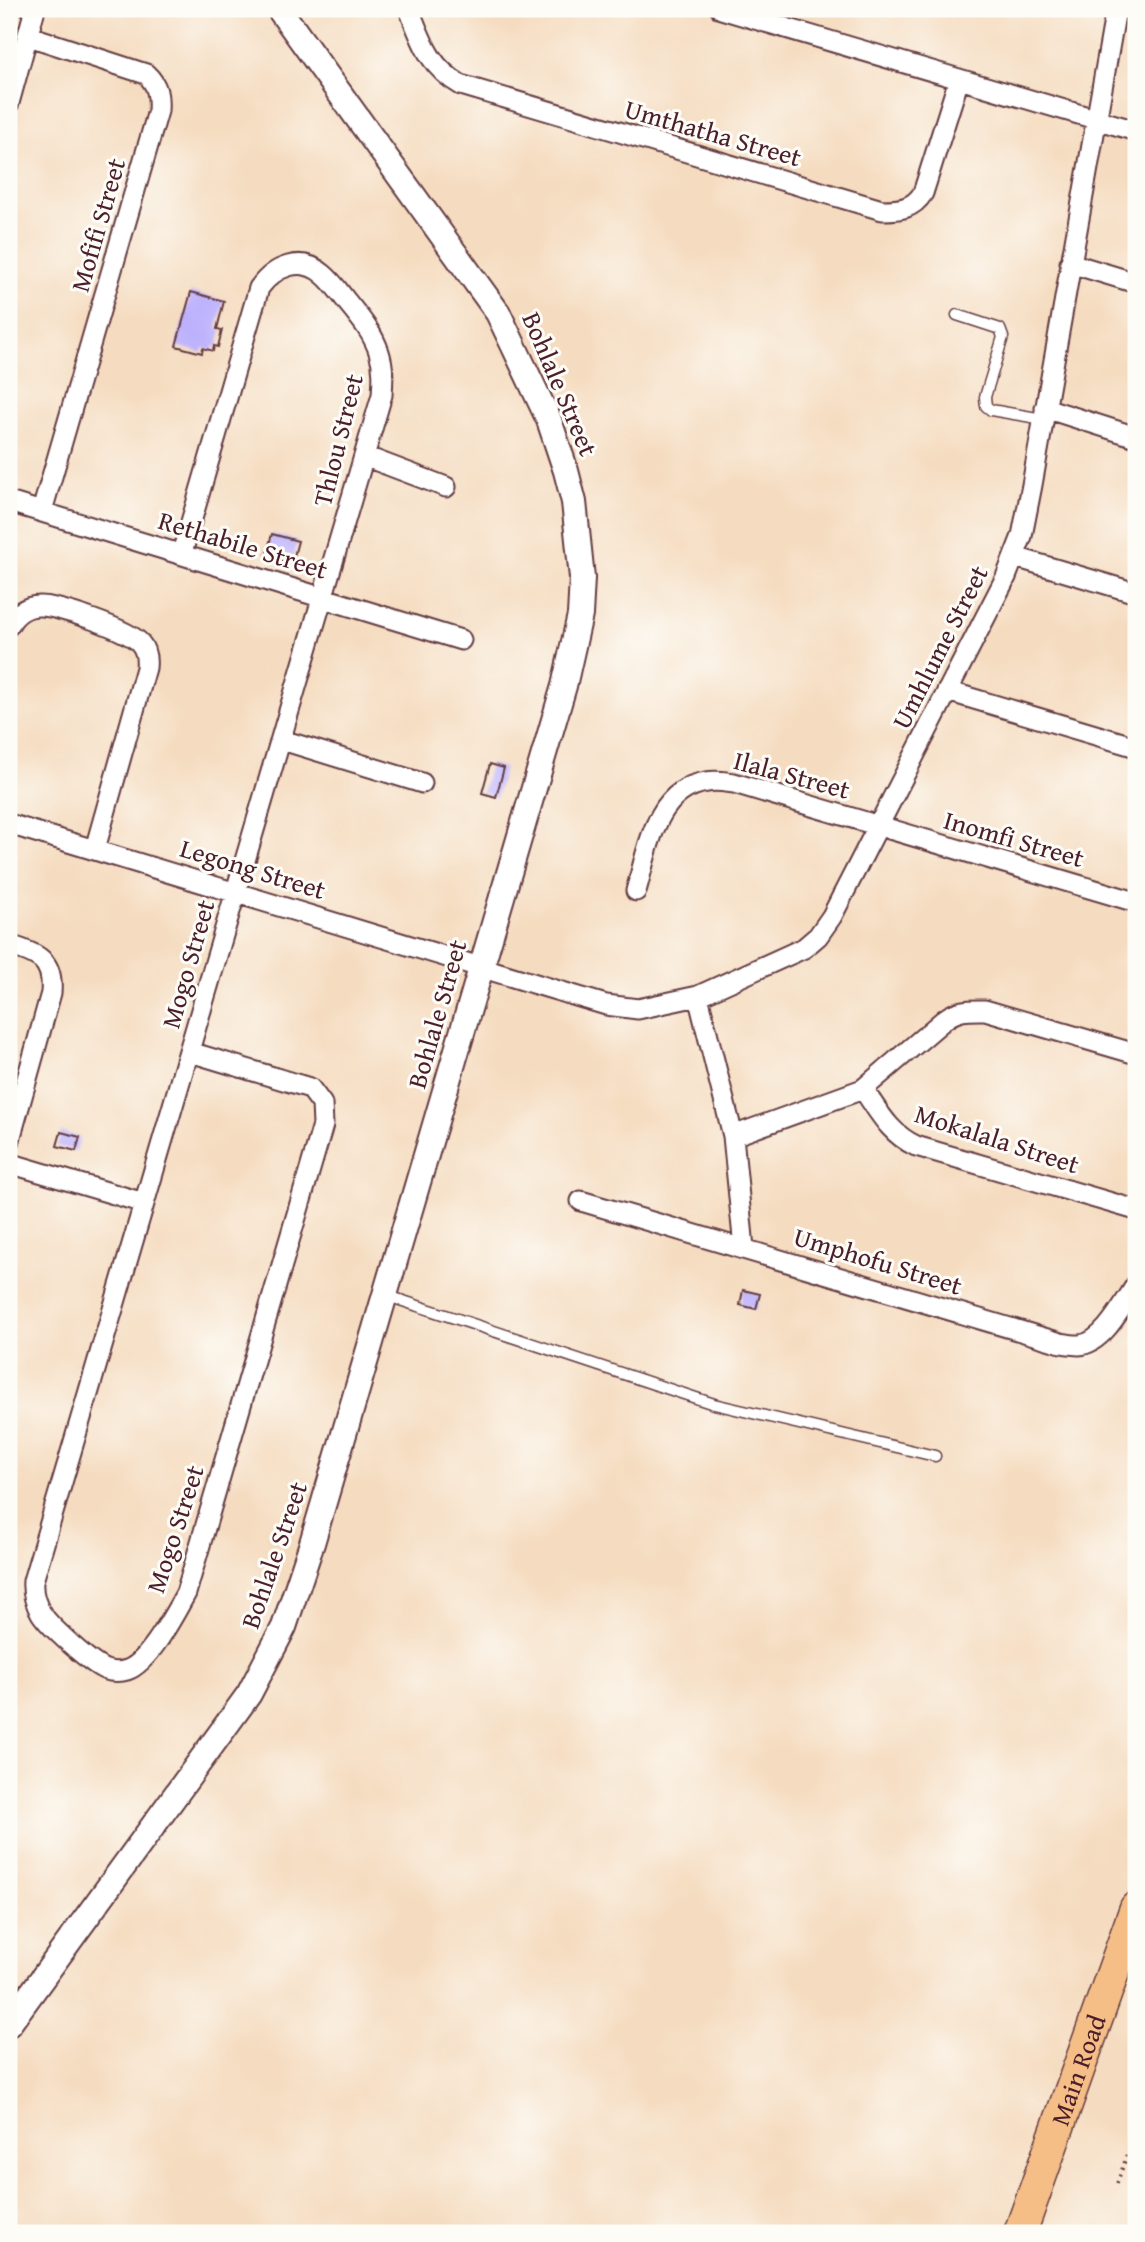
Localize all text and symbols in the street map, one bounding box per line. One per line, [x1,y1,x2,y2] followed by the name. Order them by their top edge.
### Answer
[620,89,806,176] street label: Umthatha Street
[60,153,135,296] street label: Mofifi Street
[513,306,608,462] street label: Bohlale Street
[302,370,373,510] street label: Thlou Street
[154,500,333,589] street label: Rethabile Street
[881,558,998,735] street label: Umhlume Street
[730,740,854,809] street label: Ilala Street
[939,800,1089,877] street label: Inomfi Street
[176,828,331,909] street label: Legong Street
[151,895,224,1033] street label: Mogo Street
[397,935,476,1093] street label: Bohlale Street
[910,1094,1084,1183] street label: Mokalala Street
[789,1216,967,1305] street label: Umphofu Street
[136,1460,214,1598] street label: Mogo Street
[230,1476,317,1634] street label: Bohlale Street
[1040,2009,1116,2131] street label: Main Road

